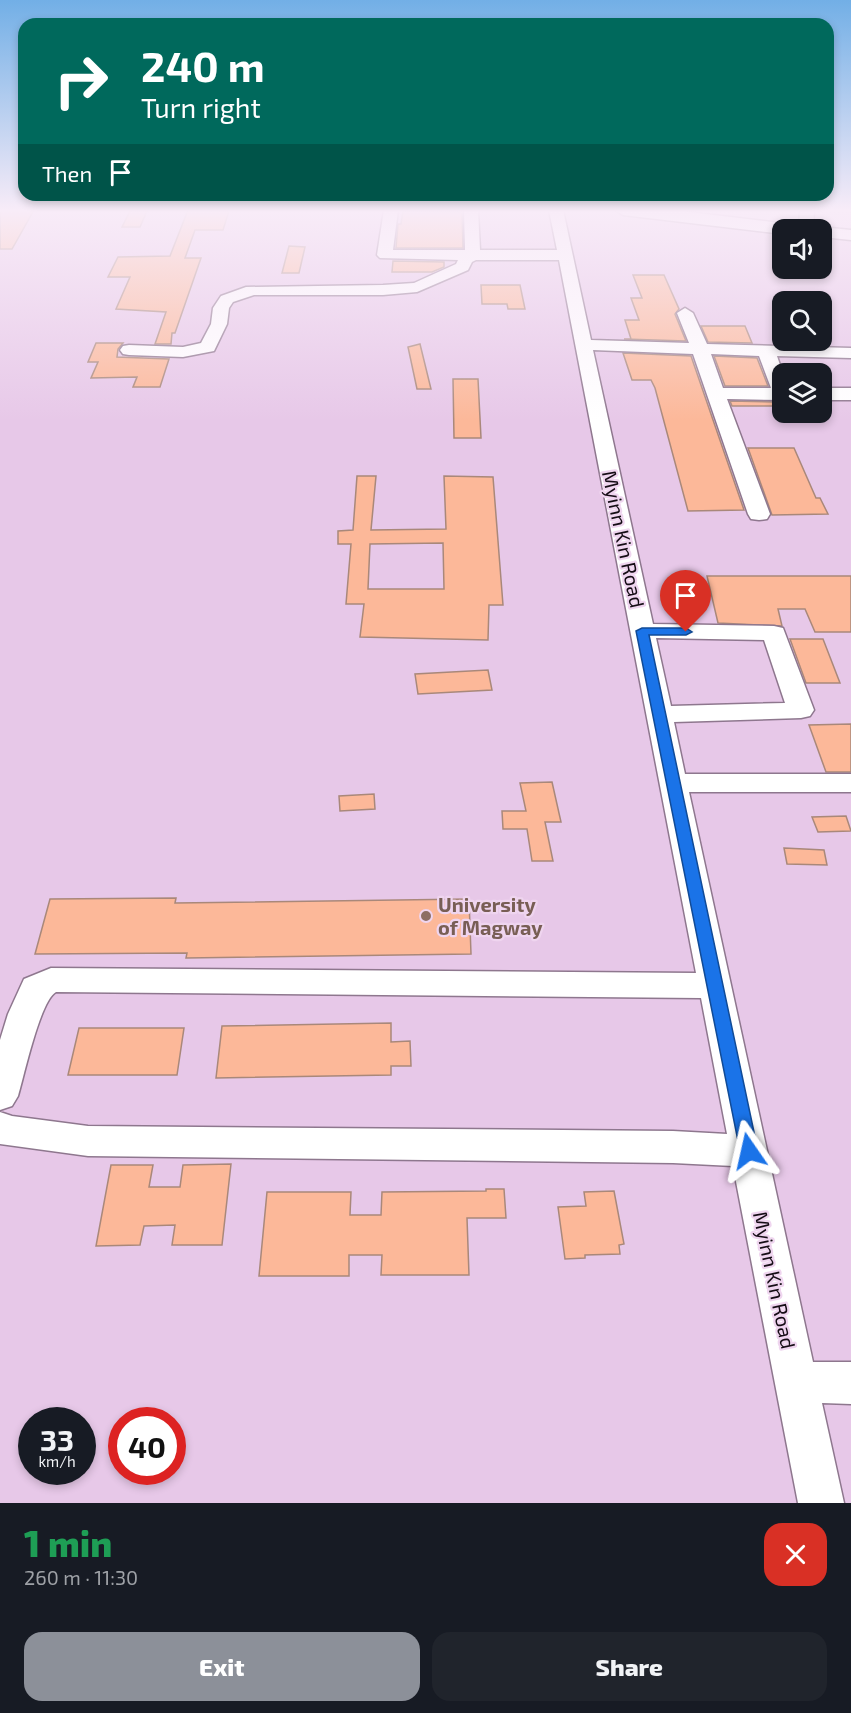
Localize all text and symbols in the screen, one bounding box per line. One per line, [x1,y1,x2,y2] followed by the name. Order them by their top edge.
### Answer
[141,40,265,90] text: 240 m
[42,42,120,120] icon: right
[141,91,261,123] text: Turn right
[104,156,137,189] icon: arrive
[42,160,92,186] text: Then
[772,219,832,423] map controls
[772,219,832,279] button: sound
[772,291,832,351] button: search
[772,363,832,423] button: layers
[598,468,650,610] street label: Myinn Kin Road
[660,570,711,632] pin
[669,579,702,612] icon: arrive
[438,892,543,940] place label: University of Magway
[419,909,433,923] marker: University of Magway
[717,1119,781,1183] position arrow
[749,1209,801,1351] street label: Myinn Kin Road
[108,1407,186,1485] speed limit sign: 40
[40,1421,74,1457] text: 33
[38,1452,76,1470] text: km/h
[24,1521,112,1564] text: 1 min
[764,1523,827,1586] button: close
[24,1565,138,1589] text: 260 m · 11:30
[24,1632,420,1701] button: Exit
[432,1632,827,1701] button: Share

